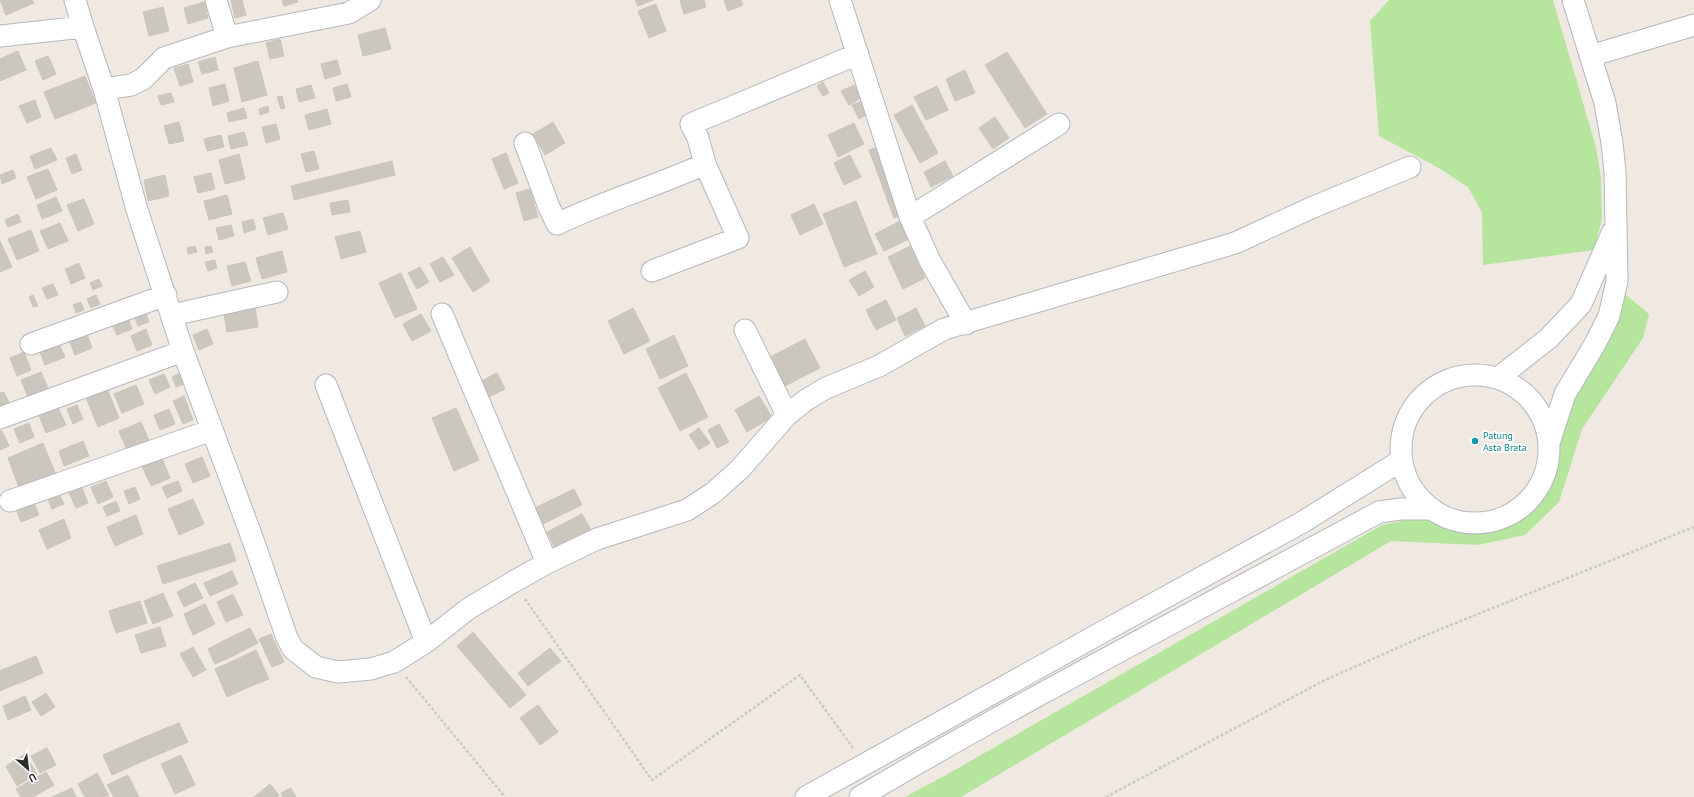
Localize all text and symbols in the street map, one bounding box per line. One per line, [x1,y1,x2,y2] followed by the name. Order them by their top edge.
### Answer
[1483,429,1527,454] place label: Patung Asta Brata
[1470,436,1480,446] marker: Patung Asta Brata
[8,749,48,789] north arrow
[26,770,39,786] text: U

